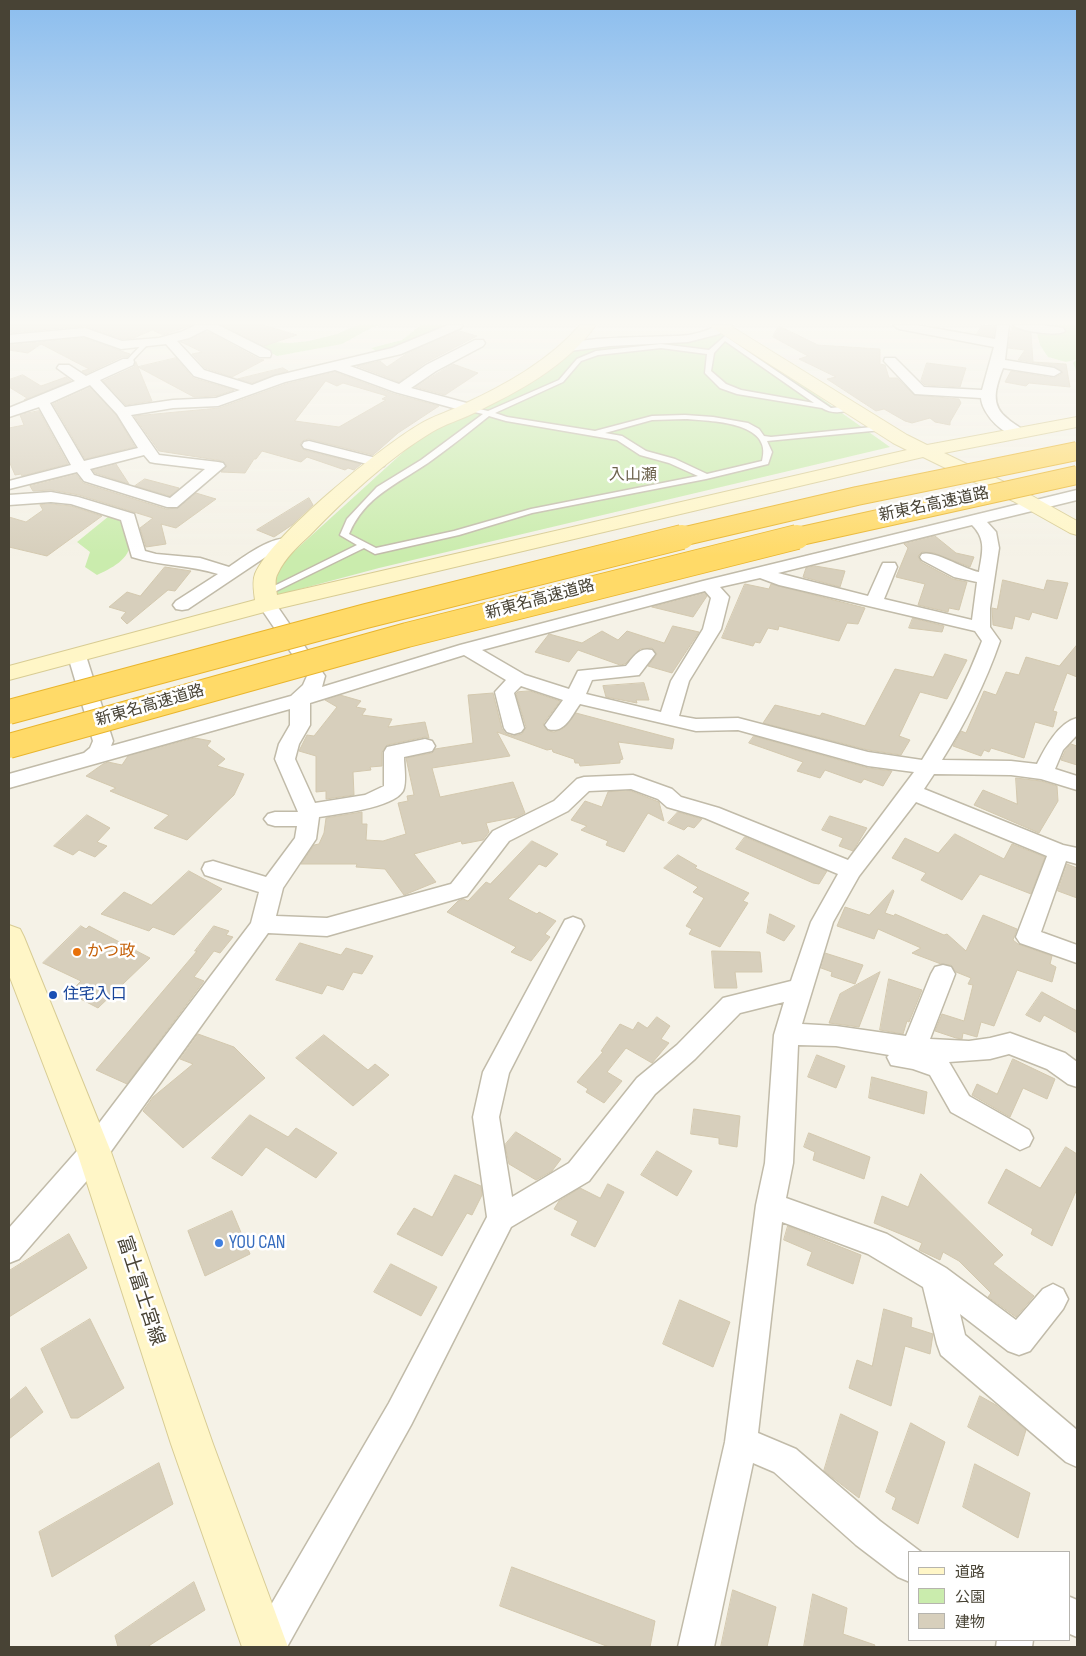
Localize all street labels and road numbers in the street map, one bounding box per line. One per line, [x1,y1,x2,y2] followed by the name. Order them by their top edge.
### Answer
[877,484,991,526] street label: 新東名高速道路
[483,576,597,624] street label: 新東名高速道路
[94,681,206,731] street label: 新東名高速道路
[112,1233,168,1349] street label: 富士富士宮線

